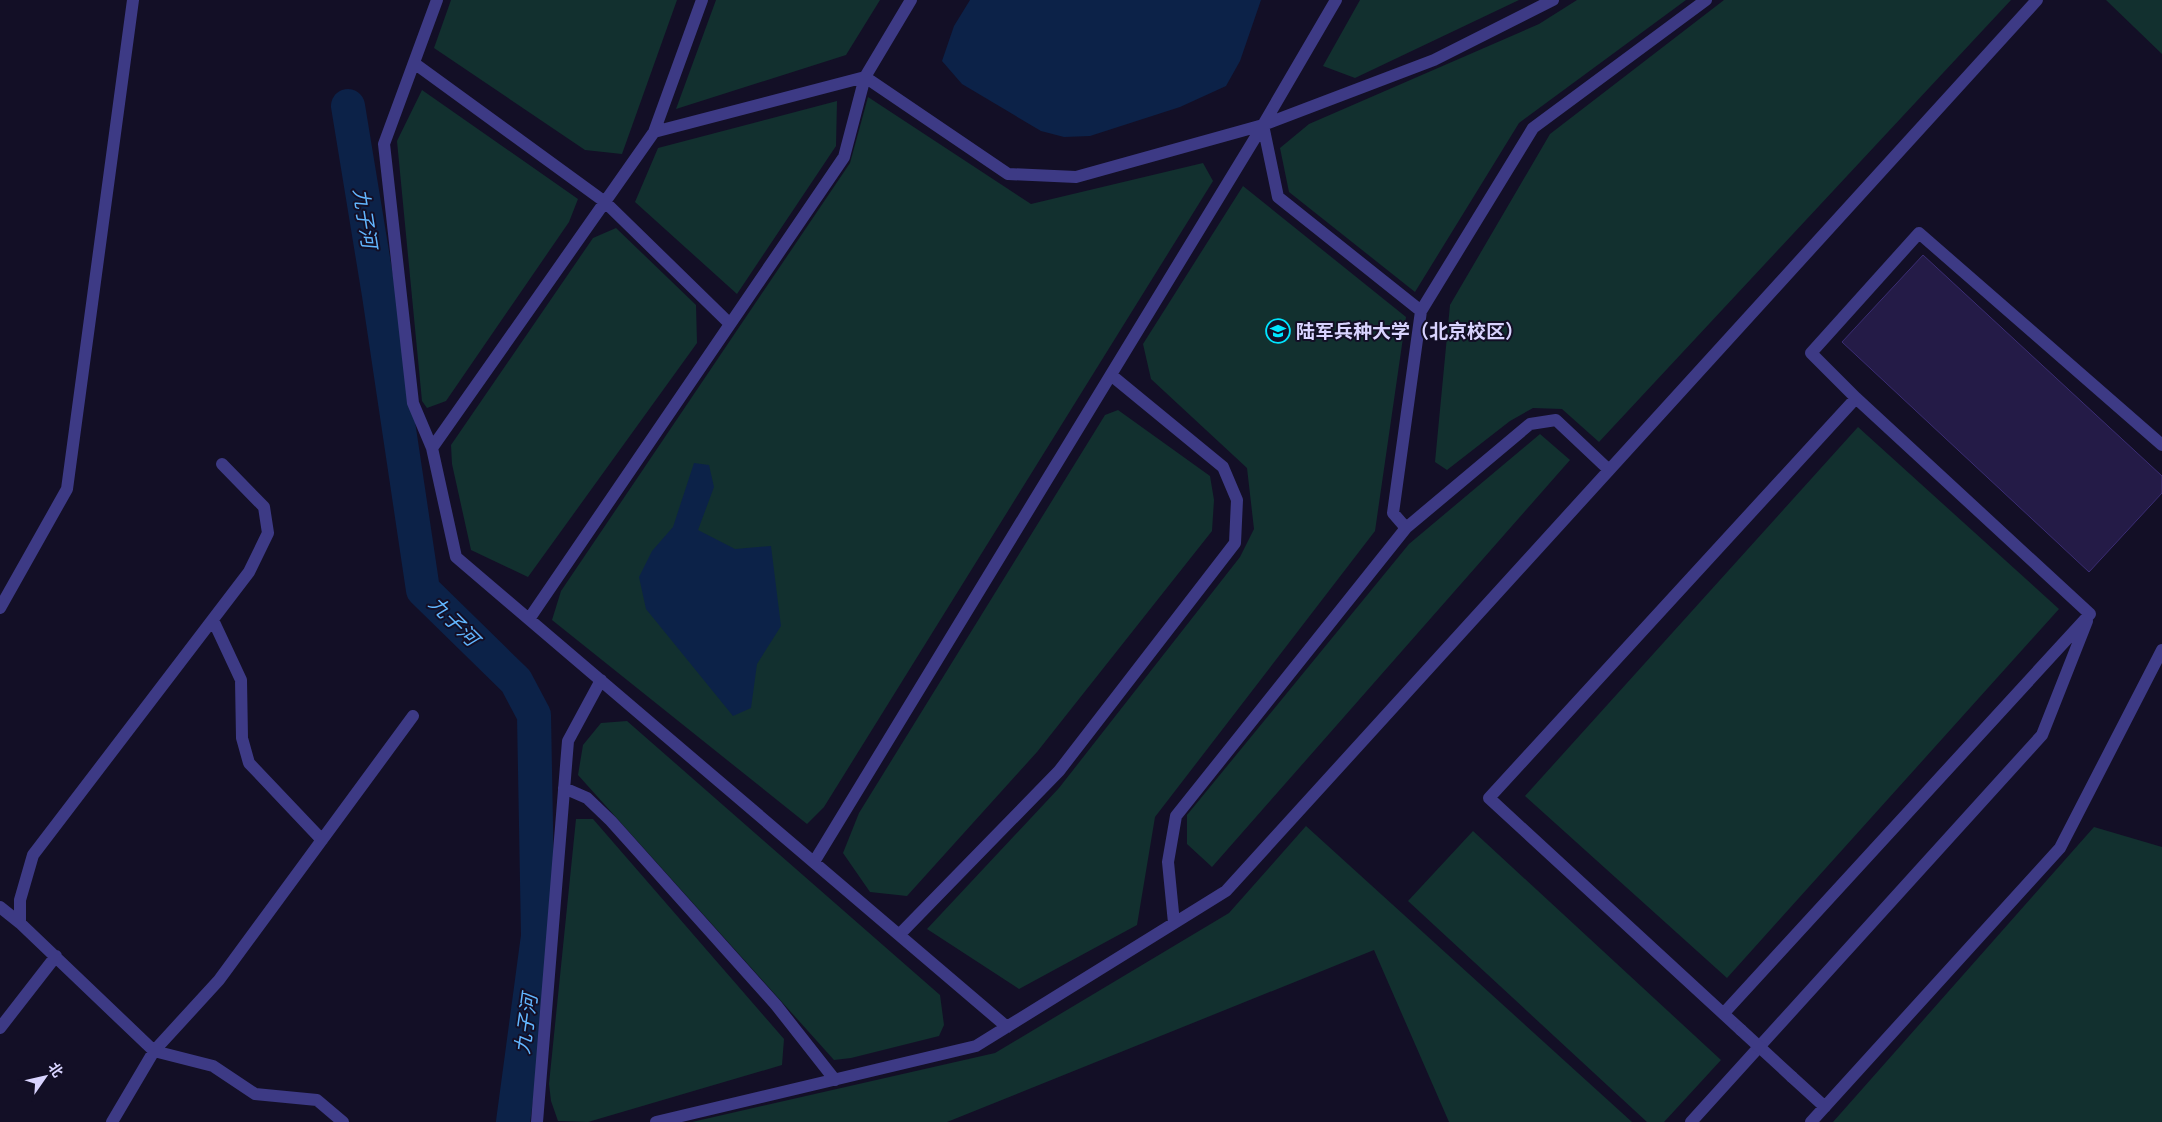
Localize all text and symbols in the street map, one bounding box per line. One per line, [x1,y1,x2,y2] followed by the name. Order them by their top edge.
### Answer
[348,186,382,253] water label: 九子河
[1265,318,1291,344] school or university icon: 陆军兵种大学（北京校区）
[1296,320,1524,343] place label: 陆军兵种大学（北京校区）
[424,591,487,654] water label: 九子河
[510,989,543,1055] water label: 九子河
[20,1052,70,1102] north arrow
[44,1059,67,1081] text: 北

